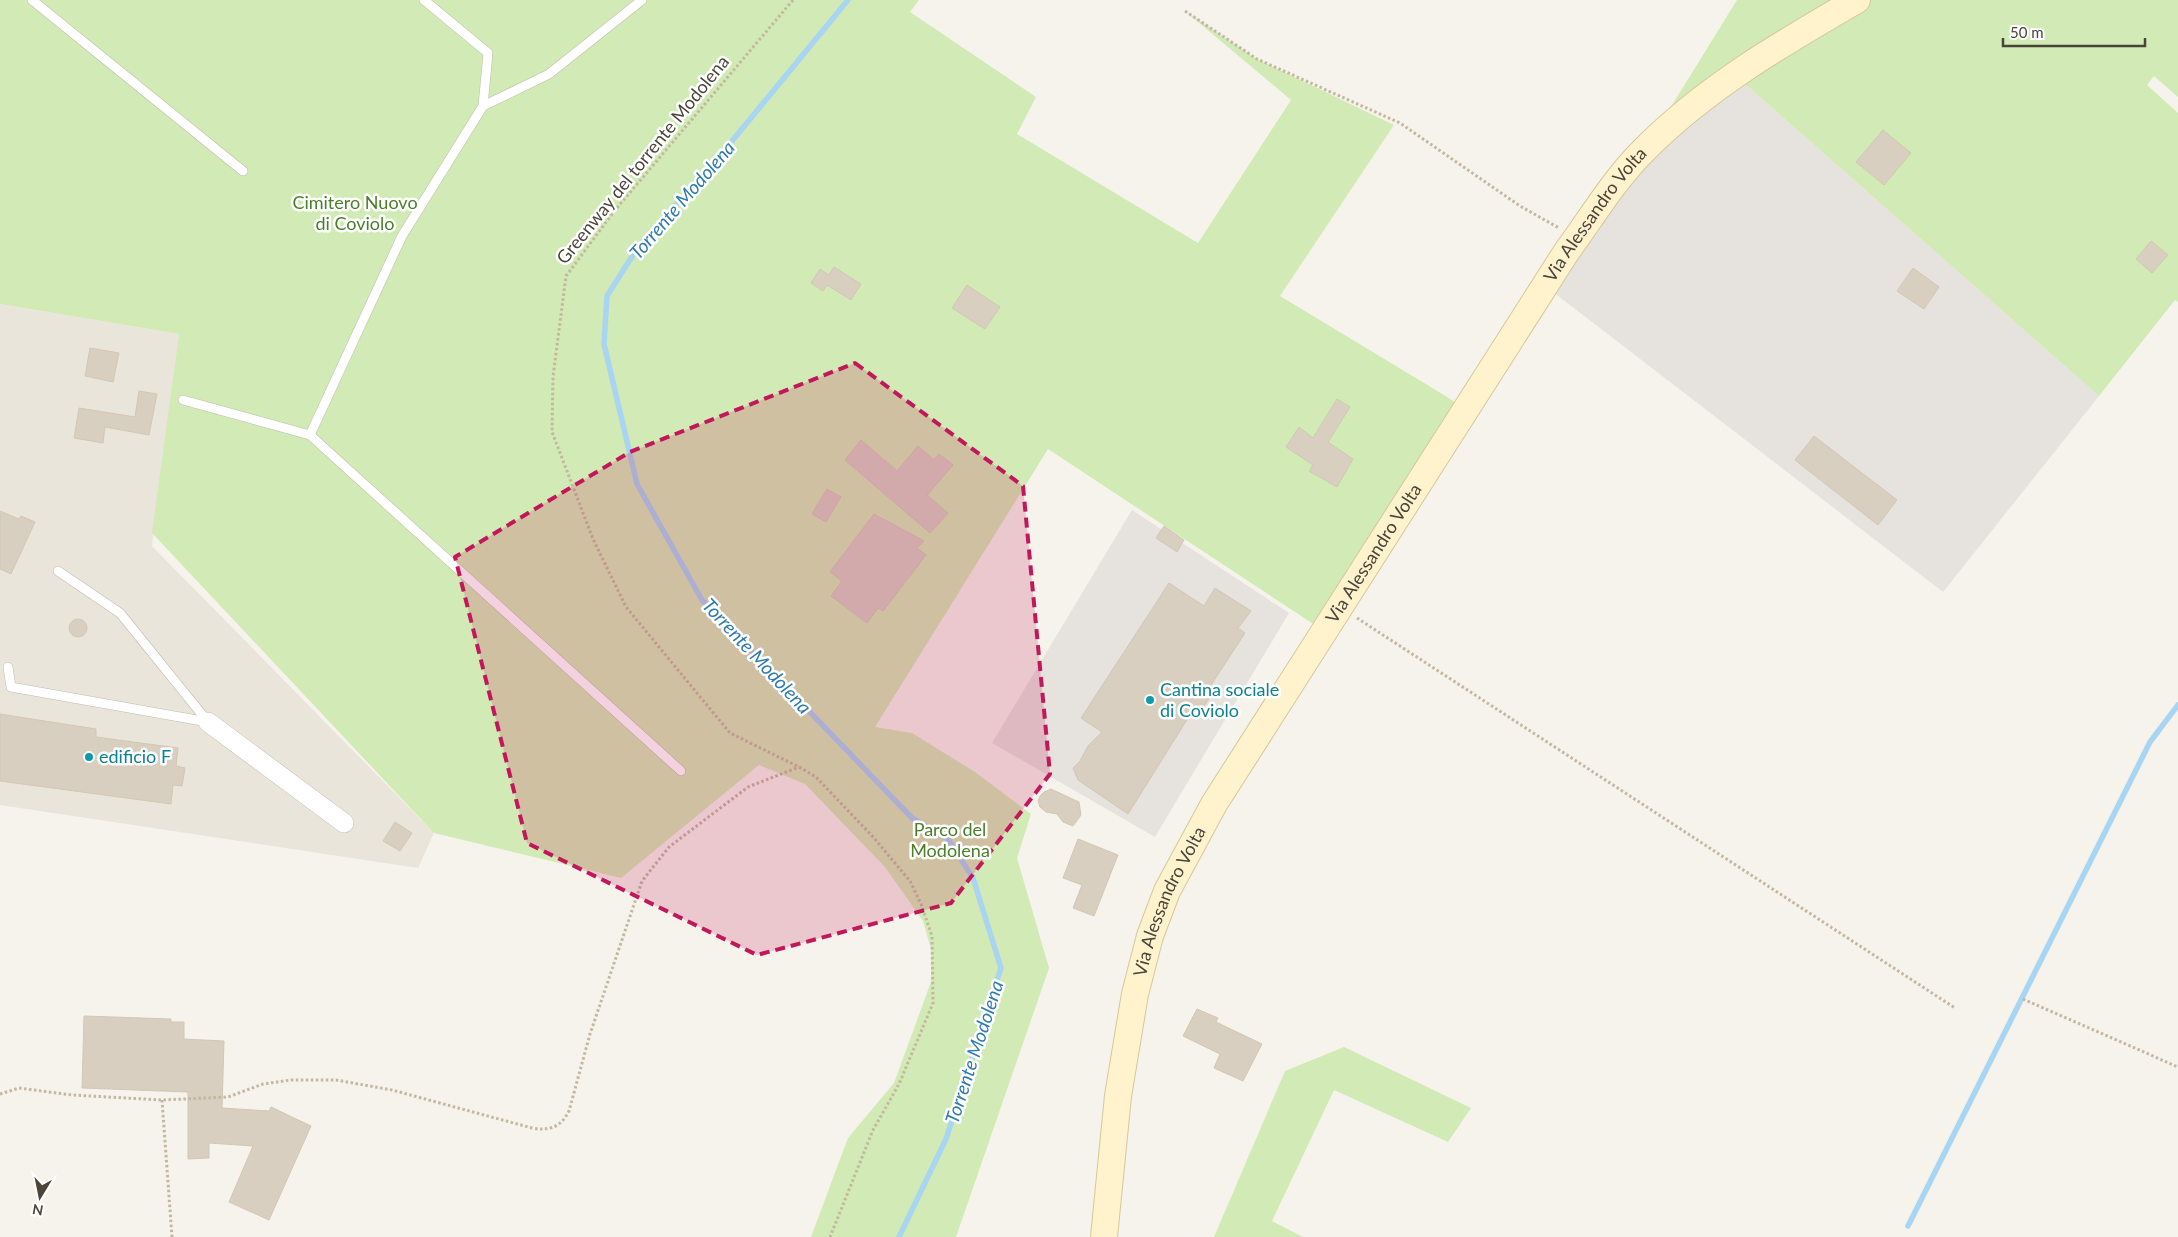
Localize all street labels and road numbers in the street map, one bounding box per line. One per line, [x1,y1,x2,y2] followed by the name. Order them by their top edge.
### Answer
[551,51,733,268] street label: Greenway del torrente Modolena
[1538,142,1651,286] street label: Via Alessandro Volta
[1320,479,1426,627] street label: Via Alessandro Volta
[1128,822,1210,979] street label: Via Alessandro Volta

